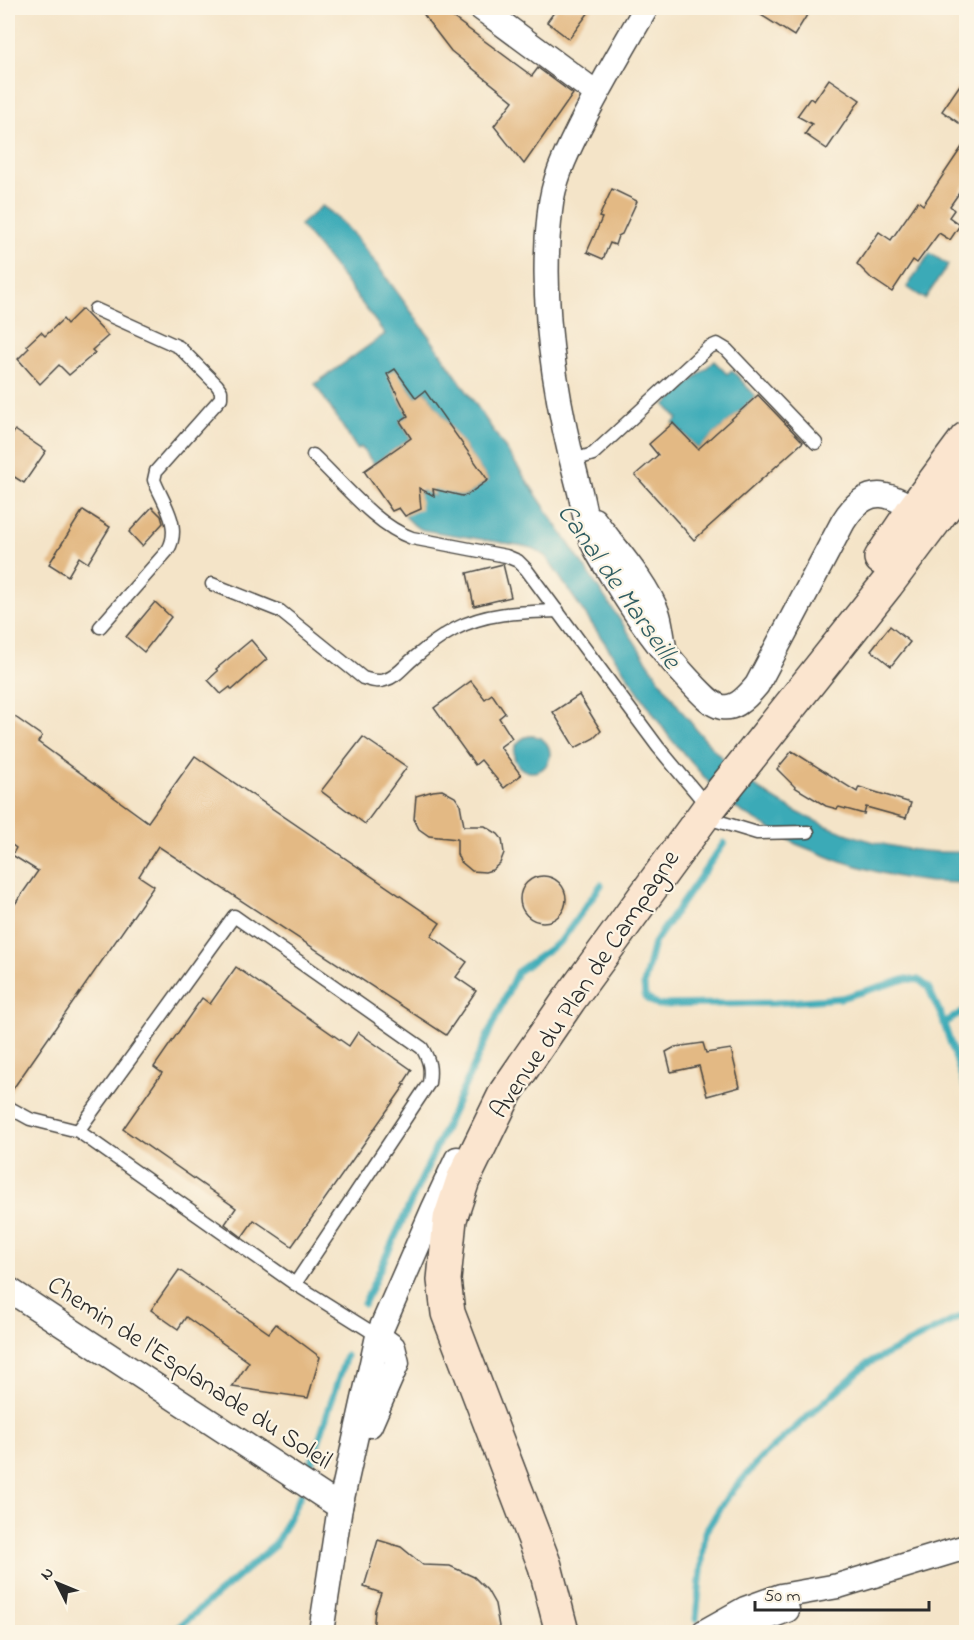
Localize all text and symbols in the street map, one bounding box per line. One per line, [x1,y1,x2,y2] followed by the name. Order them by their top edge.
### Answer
[546,496,691,679] water label: Canal de Marseille
[482,843,691,1127] street label: Avenue du Plan de Campagne
[39,1267,339,1481] street label: Chemin de l'Esplanade du Soleil
[27,1553,87,1613] north arrow
[35,1562,60,1586] text: N
[755,1574,929,1612] scale bar
[764,1584,801,1610] text: 50 m

